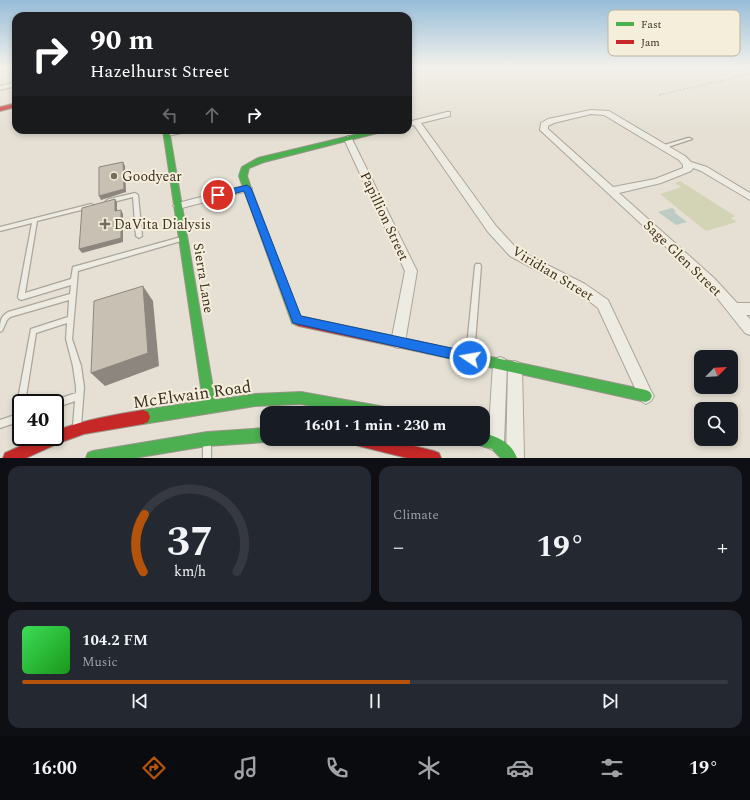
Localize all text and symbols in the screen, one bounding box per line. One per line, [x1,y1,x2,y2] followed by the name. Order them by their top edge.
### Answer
[608,10,740,56] legend
[641,16,662,33] text: Fast
[90,19,154,62] text: 90 m
[24,28,76,80] icon: right
[641,34,660,51] text: Jam
[90,58,229,85] text: Hazelhurst Street
[159,104,181,126] icon: left
[201,104,223,126] icon: ahead
[243,104,265,126] icon: right
[122,166,182,187] place label: Goodyear
[355,168,414,264] street label: Papillion Street
[109,171,119,181] marker: Goodyear
[201,178,235,212] pin
[207,184,229,206] icon: arrive
[114,214,211,235] place label: DaVita Dialysis
[639,215,727,301] street label: Sage Glen Street
[99,218,111,230] marker: DaVita Dialysis
[188,241,219,315] street label: Sierra Lane
[508,241,598,306] street label: Viridian Street
[449,337,491,379] position arrow
[694,350,738,394] north arrow
[694,350,738,446] map controls
[131,374,253,416] street label: McElwain Road
[12,394,64,446] speed limit sign: 40
[694,402,738,446] button: search
[304,414,446,437] text: 16:01 · 1 min · 230 m
[393,505,439,525] text: Climate
[166,511,213,574] text: 37
[536,524,585,570] text: 19°
[393,531,404,564] text: −
[717,531,728,564] text: +
[173,561,206,583] text: km/h
[82,629,148,652] text: 104.2 FM
[82,652,118,672] text: Music
[129,690,151,712] icon: previous
[364,690,386,712] icon: pause
[599,690,621,712] icon: next
[140,754,168,782] icon: directions
[232,754,260,782] icon: music
[323,754,351,782] icon: phone
[415,754,443,782] icon: climate
[506,754,534,782] icon: car
[598,754,626,782] icon: filters
[32,755,77,782] text: 16:00
[689,755,718,782] text: 19°

